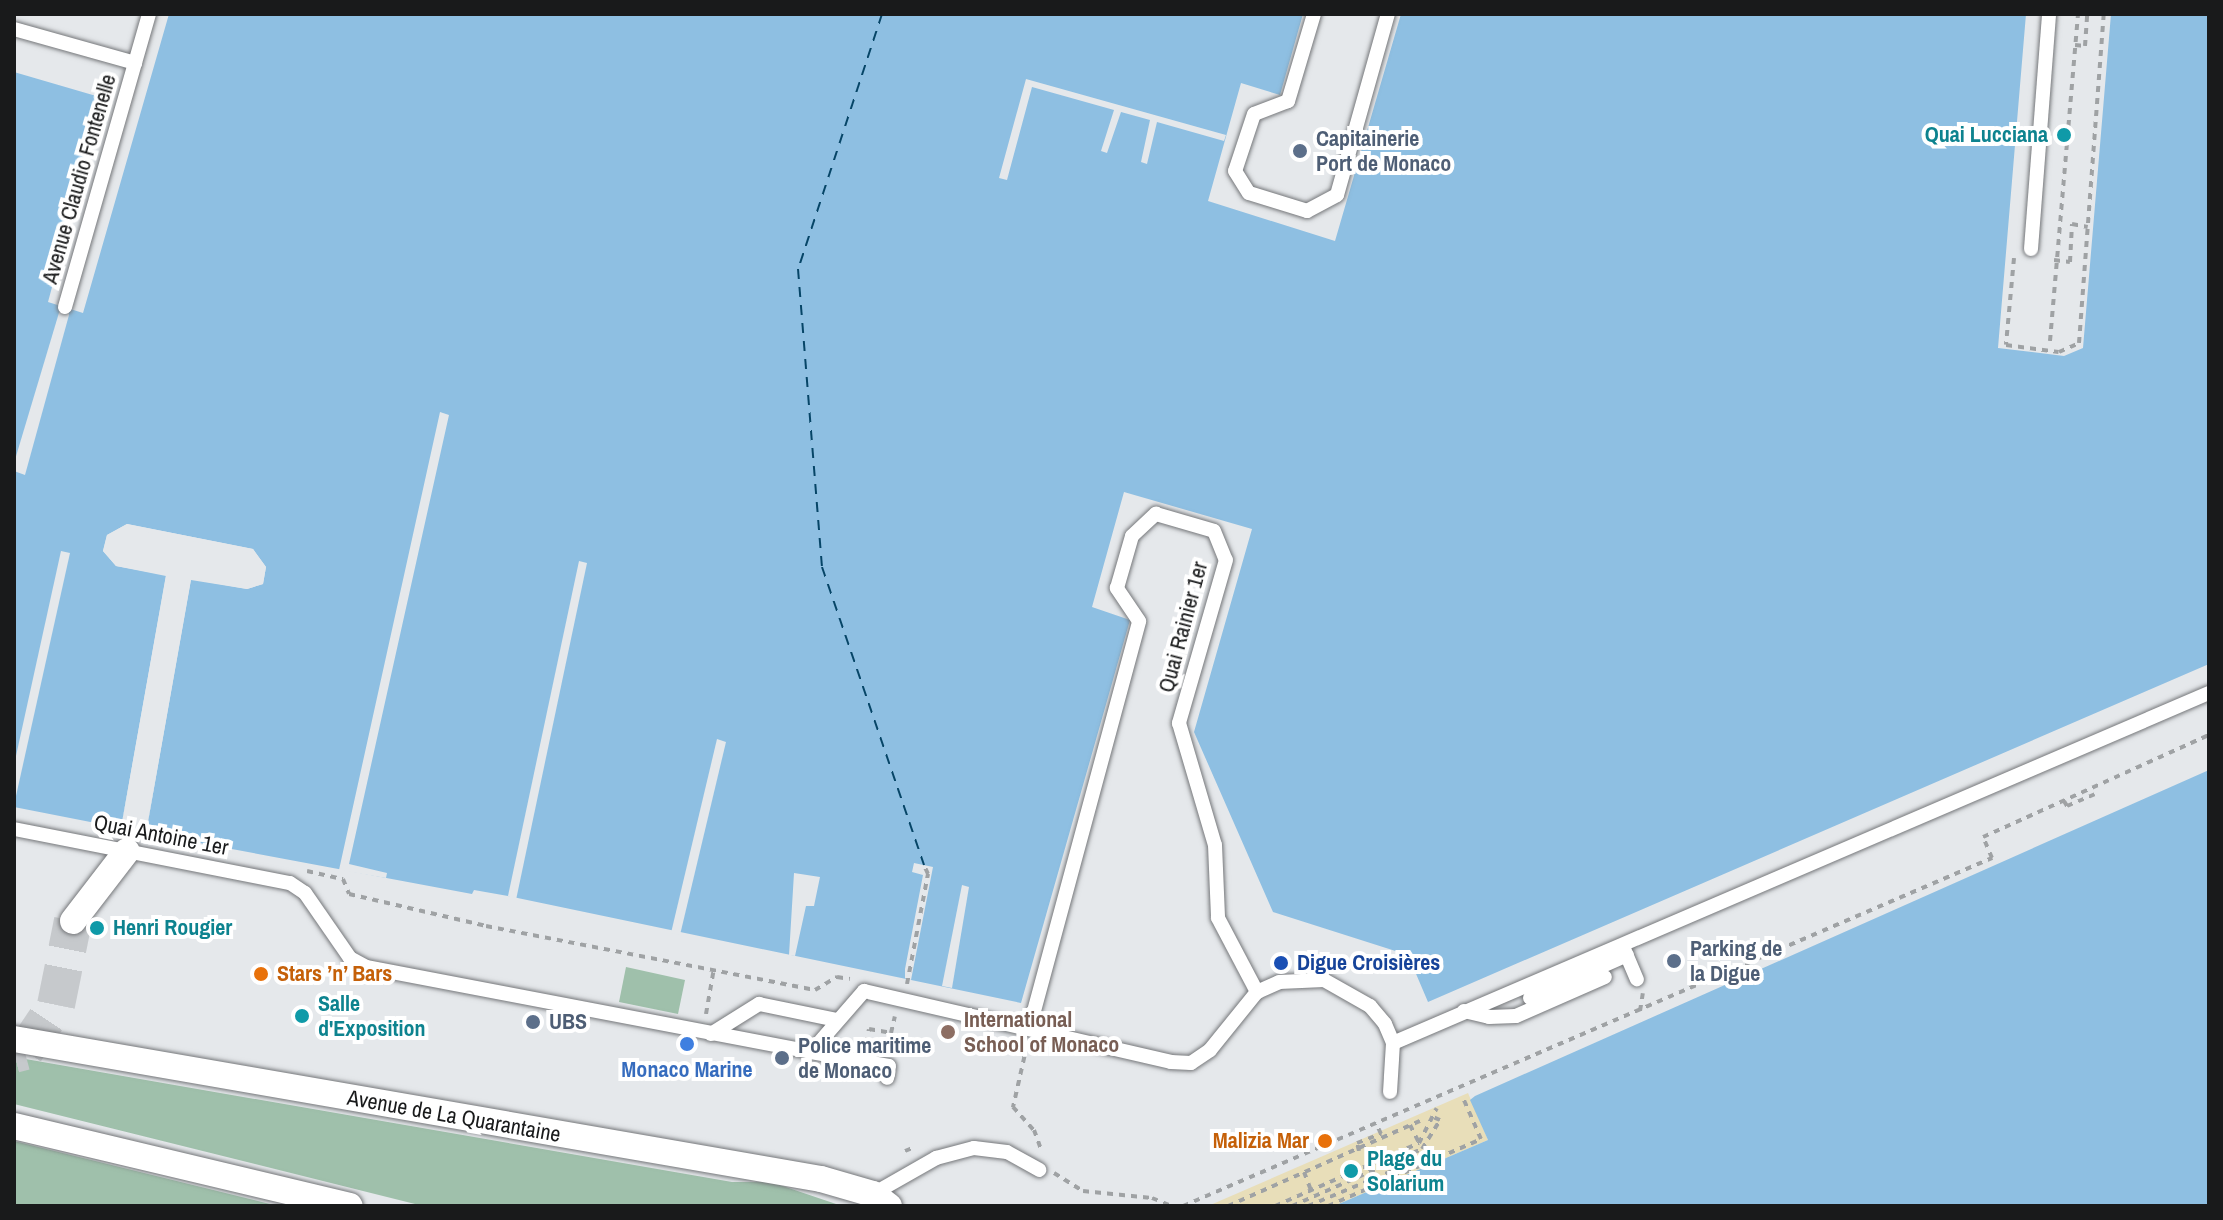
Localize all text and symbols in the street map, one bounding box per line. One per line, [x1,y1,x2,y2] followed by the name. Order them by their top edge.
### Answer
[36,71,122,287] street label: Avenue Claudio Fontenelle
[1925,122,2048,148] place label: Quai Lucciana
[1316,125,1451,176] place label: Capitainerie Port de Monaco
[2055,126,2073,144] marker: Quai Lucciana
[1291,142,1309,160] marker: Capitainerie Port de Monaco
[1153,559,1213,695] street label: Quai Rainier 1er
[91,809,231,861] street label: Quai Antoine 1er
[113,915,232,941] place label: Henri Rougier
[88,919,106,937] marker: Henri Rougier
[1690,935,1782,986] place label: Parking de la Digue
[1297,950,1440,976] place label: Digue Croisières
[1665,952,1683,970] marker: Parking de la Digue
[1272,954,1290,972] marker: Digue Croisières
[277,961,393,987] place label: Stars ’n’ Bars
[252,965,270,983] marker: Stars ’n’ Bars
[318,990,426,1042] place label: Salle d'Exposition
[964,1006,1119,1058] place label: International School of Monaco
[293,1007,311,1025] marker: Salle d'Exposition
[549,1009,587,1035] place label: UBS
[524,1013,542,1031] marker: UBS
[939,1023,957,1041] marker: International School of Monaco
[798,1032,931,1084] place label: Police maritime de Monaco
[678,1035,696,1053] marker: Monaco Marine
[773,1049,791,1067] marker: Police maritime de Monaco
[621,1057,753,1083] place label: Monaco Marine
[345,1084,563,1148] street label: Avenue de La Quarantaine
[1213,1128,1309,1154] place label: Malizia Mar
[1316,1132,1334,1150] marker: Malizia Mar
[1367,1145,1444,1196] place label: Plage du Solarium
[1342,1162,1360,1180] marker: Plage du Solarium

